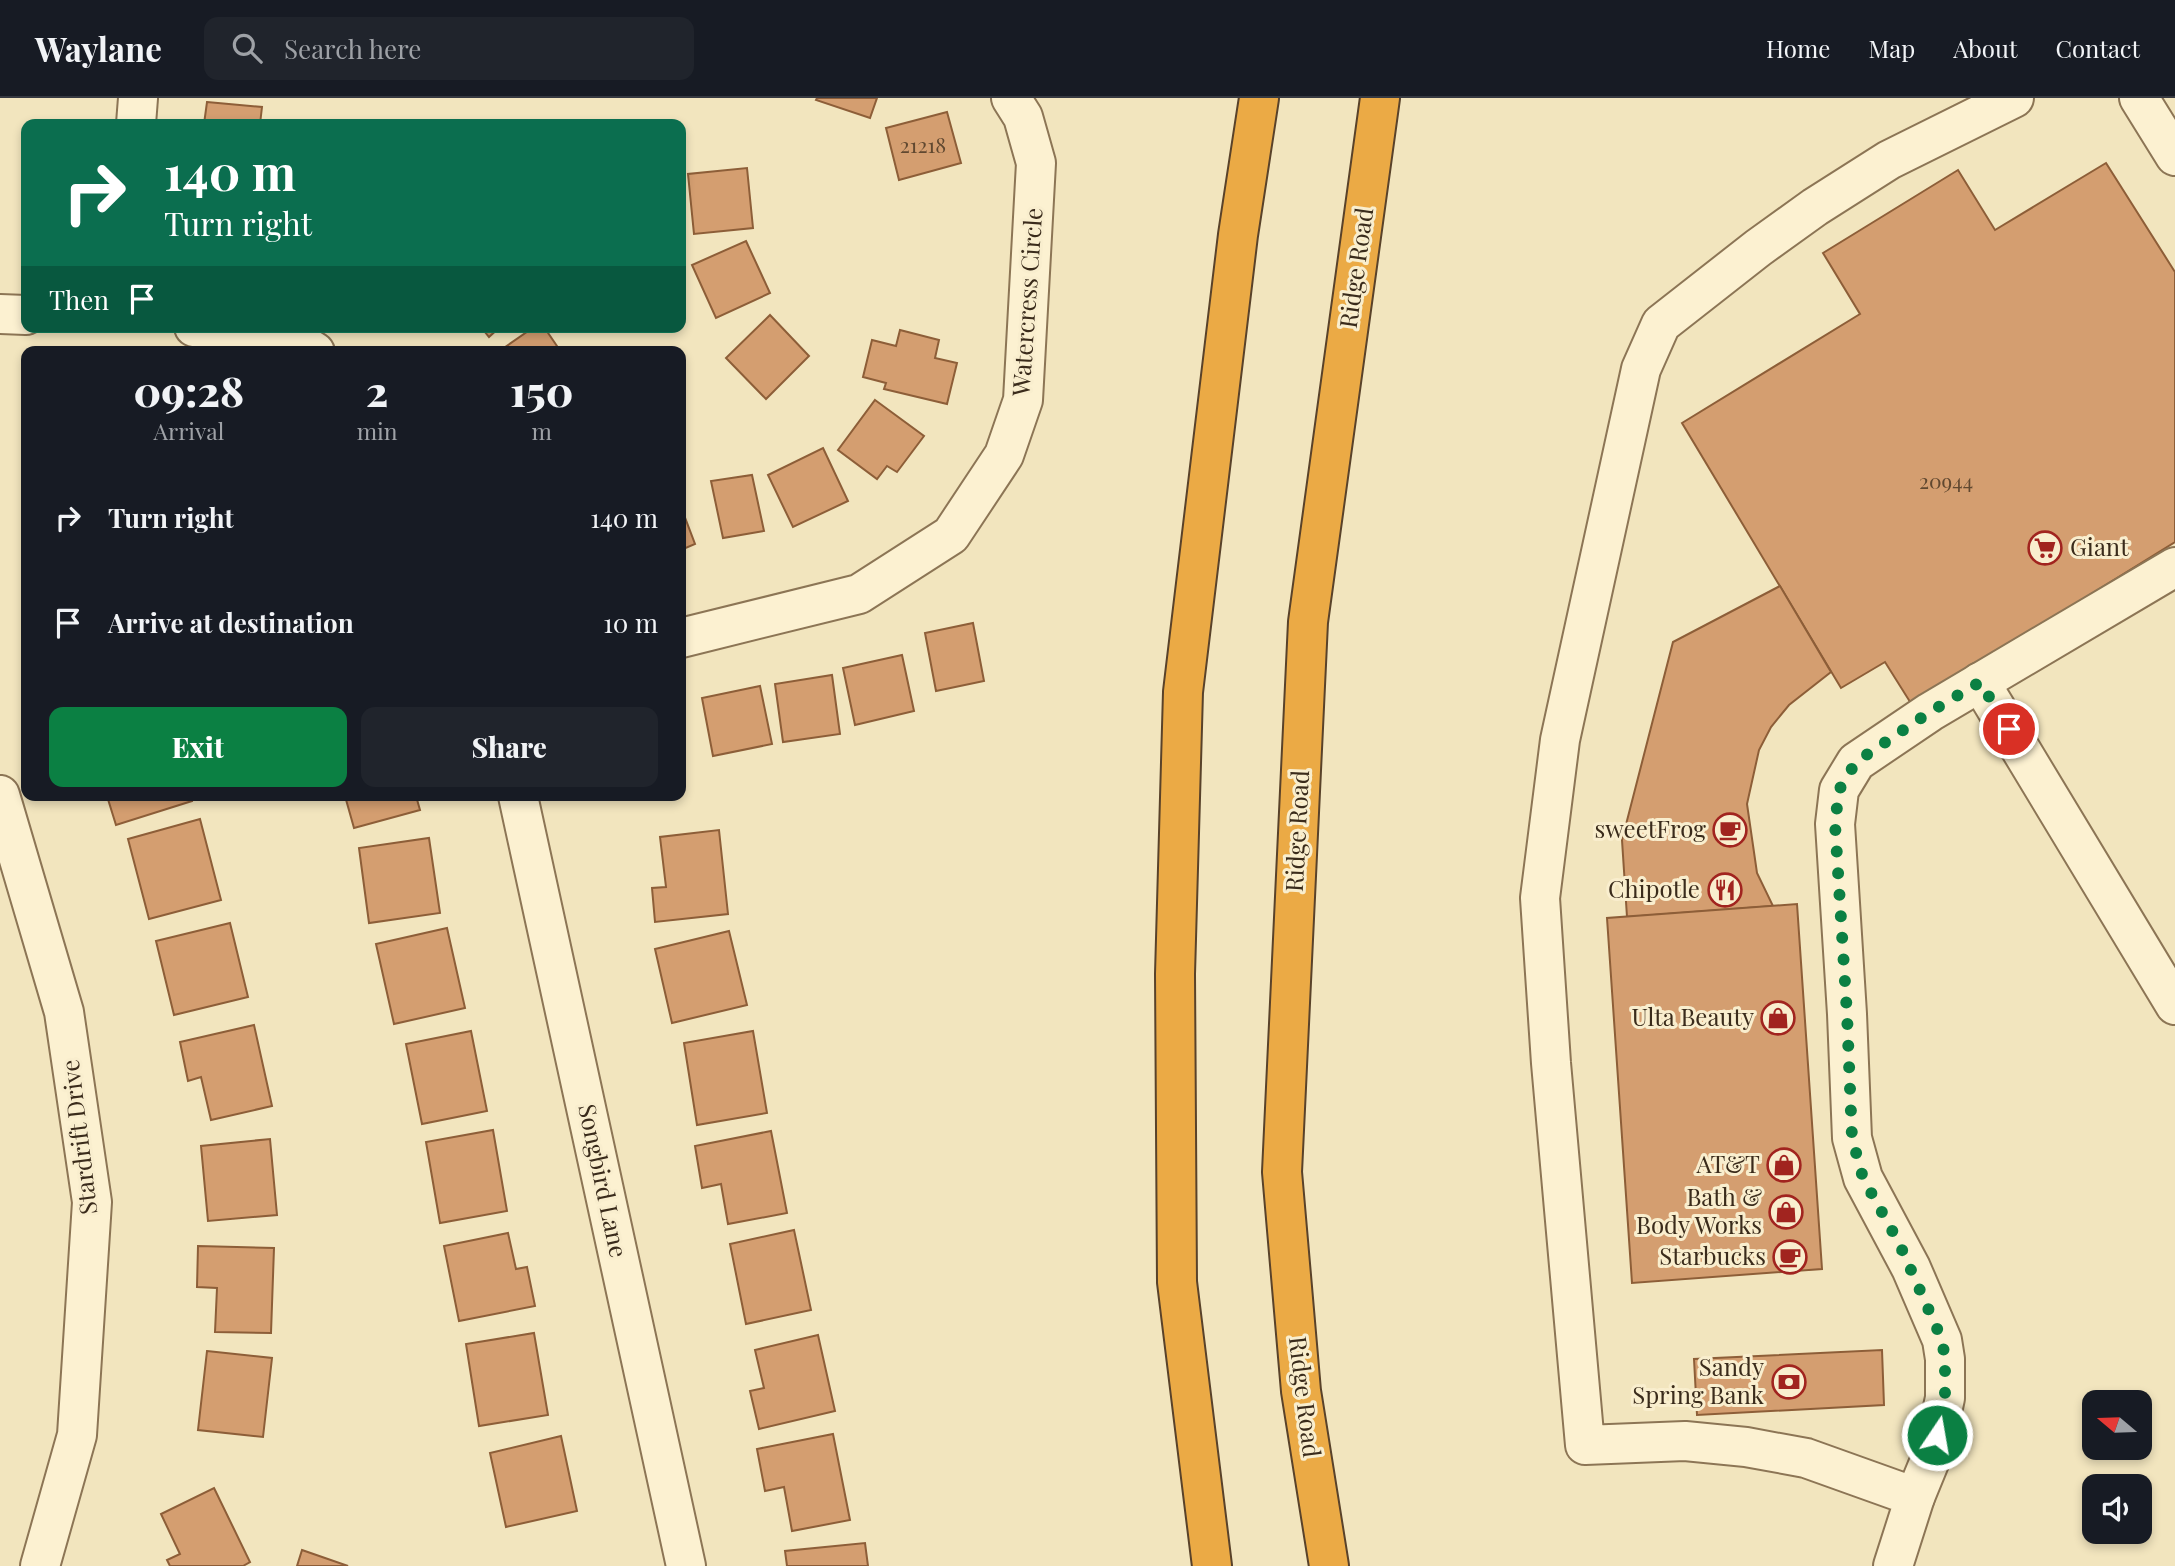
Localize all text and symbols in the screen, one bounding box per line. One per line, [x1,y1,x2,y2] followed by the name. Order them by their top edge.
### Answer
[204,17,694,80] search box
[35,26,162,70] text: Waylane
[228,29,266,67] icon: search
[284,31,421,66] text: Search here
[1766,32,1830,64] text: Home
[1868,32,1915,64] text: Map
[1953,32,2017,64] text: About
[2055,32,2140,64] text: Contact
[900,130,946,158] house number: 21218
[164,138,296,203] text: 140 m
[49,147,140,238] icon: right
[164,201,312,244] text: Turn right
[1331,205,1379,330] street label: Ridge Road
[1003,207,1049,398] street label: Watercress Circle
[123,280,161,318] icon: arrive
[49,282,109,317] text: Then
[133,362,244,418] text: 09:28
[366,362,388,418] text: 2
[510,362,574,418] text: 150
[153,415,224,446] text: Arrival
[357,415,398,446] text: min
[532,415,552,446] text: m
[1919,466,1973,494] house number: 20944
[49,499,87,537] icon: right
[108,500,234,535] text: Turn right
[590,500,658,535] text: 140 m
[2026,529,2064,567] supermarket icon: Giant
[2070,530,2129,562] place label: Giant
[49,604,87,642] icon: arrive
[108,605,354,640] text: Arrive at destination
[603,605,658,640] text: 10 m
[1979,699,2039,759] pin
[49,707,347,787] button: Exit
[361,707,658,787] button: Share
[1990,710,2028,748] icon: arrive
[1277,769,1315,892] street label: Ridge Road
[1711,811,1749,849] cafe icon: sweetFrog
[1595,812,1706,844] place label: sweetFrog
[1706,871,1744,909] restaurant icon: Chipotle
[1608,872,1700,904] place label: Chipotle
[1759,999,1797,1037] shop icon: Ulta Beauty
[1631,1000,1754,1032] place label: Ulta Beauty
[53,1058,103,1217] street label: Stardrift Drive
[572,1101,636,1260] street label: Songbird Lane
[1765,1146,1803,1184] shop icon: AT&T
[1696,1147,1760,1179] place label: AT&T
[1636,1180,1762,1240] place label: Bath & Body Works
[1767,1193,1805,1231] shop icon: Bath & Body Works
[1771,1238,1809,1276] cafe icon: Starbucks
[1659,1239,1766,1271] place label: Starbucks
[1283,1334,1329,1459] street label: Ridge Road
[1632,1350,1765,1410] place label: Sandy Spring Bank
[1770,1363,1808,1401] bank icon: Sandy Spring Bank
[2082,1390,2152,1460] north arrow
[2082,1390,2152,1544] map controls
[1900,1398,1974,1472] position arrow
[2082,1474,2152,1544] button: sound

